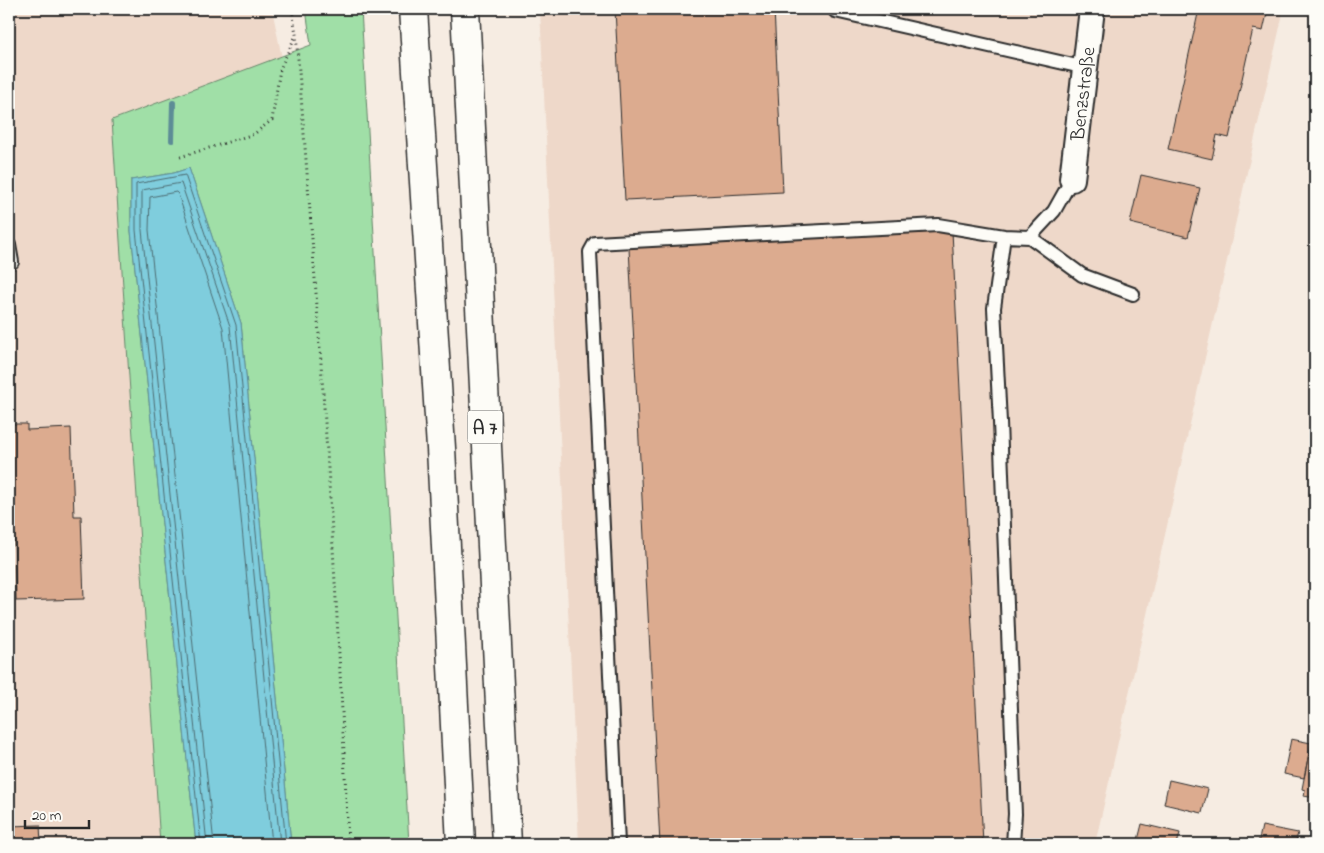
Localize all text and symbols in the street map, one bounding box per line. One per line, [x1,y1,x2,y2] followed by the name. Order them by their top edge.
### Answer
[1065,45,1104,143] street label: Benzstraße
[468,411,502,444] road number: A 7
[25,798,89,830] scale bar
[32,805,62,827] text: 20 m

